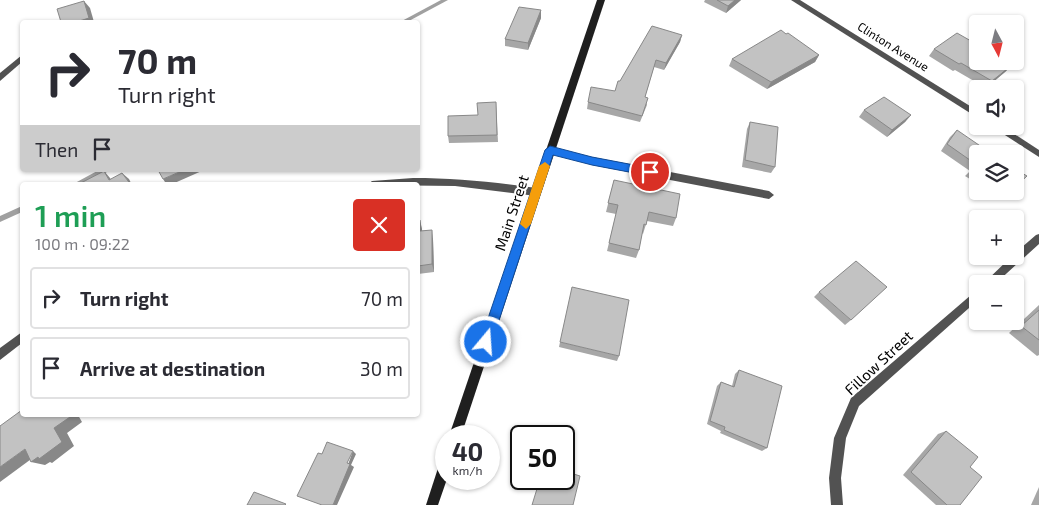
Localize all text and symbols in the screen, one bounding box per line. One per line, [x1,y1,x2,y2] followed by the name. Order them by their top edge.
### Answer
[969,15,1024,70] north arrow
[969,15,1024,330] map controls
[855,19,932,74] street label: Clinton Avenue
[118,39,197,81] text: 70 m
[35,40,100,105] icon: right
[969,80,1024,135] button: sound
[118,81,216,107] text: Turn right
[88,135,116,163] icon: arrive
[35,138,78,161] text: Then
[969,145,1024,200] button: layers
[629,151,671,193] pin
[636,158,664,186] icon: arrive
[490,172,532,253] street label: Main Street
[35,197,106,233] text: 1 min
[353,199,405,251] button: close
[969,210,1024,265] button: +
[35,234,130,253] text: 100 m · 09:22
[969,275,1024,330] button: −
[37,284,65,312] icon: right
[80,287,168,310] text: Turn right
[361,287,403,310] text: 70 m
[459,315,511,367] position arrow
[841,326,916,398] street label: Fillow Street
[37,354,65,382] icon: arrive
[80,357,265,380] text: Arrive at destination
[360,357,403,380] text: 30 m
[510,425,575,490] speed limit sign: 50
[452,436,483,466] text: 40
[453,463,482,477] text: km/h

